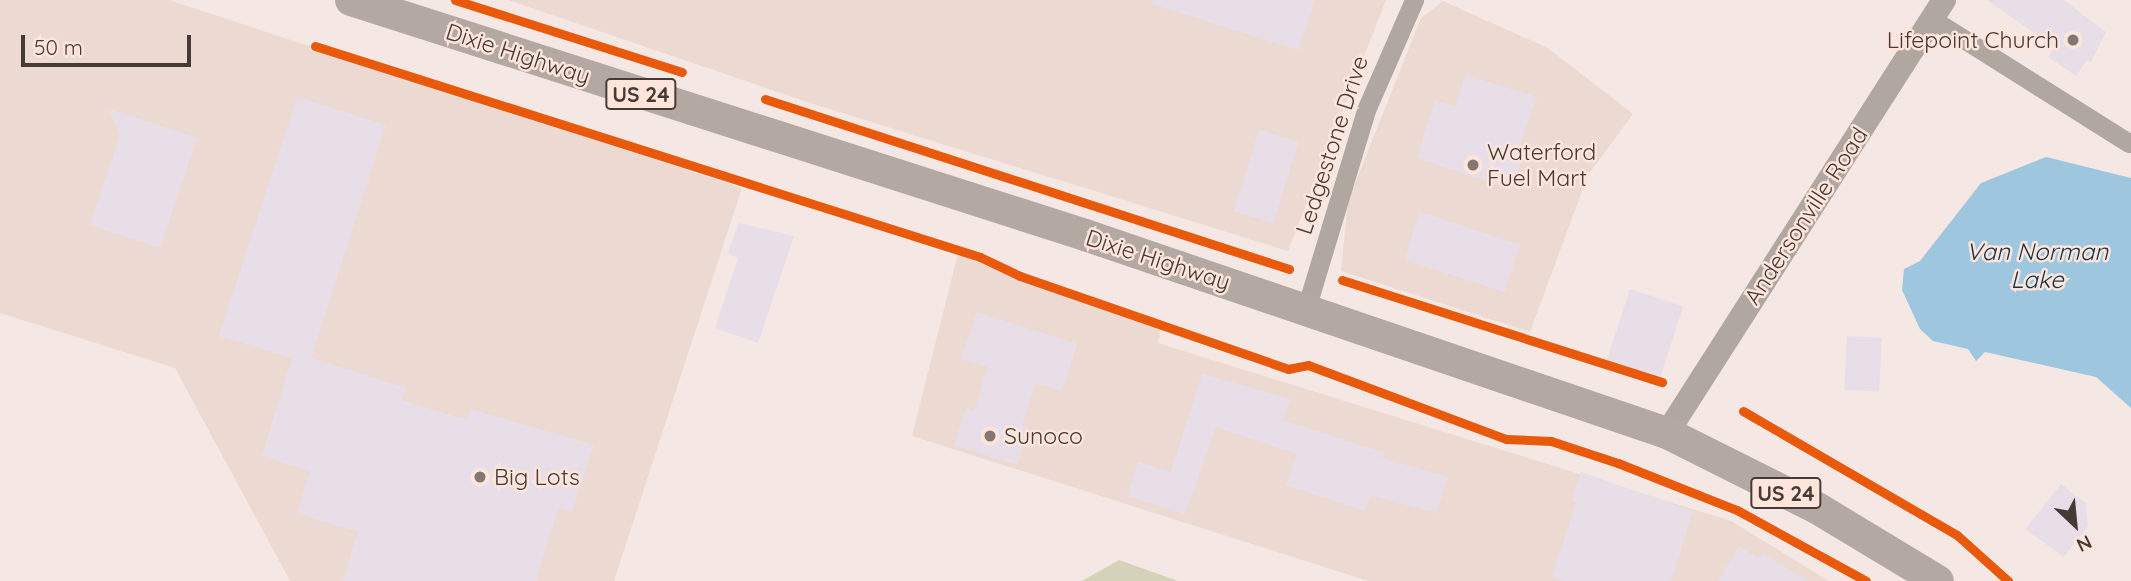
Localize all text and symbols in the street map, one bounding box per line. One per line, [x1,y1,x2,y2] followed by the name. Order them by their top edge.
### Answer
[442,18,594,90] street label: Dixie Highway
[24,21,194,65] scale bar
[1887,26,2059,54] place label: Lifepoint Church
[2065,32,2081,48] marker: Lifepoint Church
[34,34,83,60] text: 50 m
[1290,52,1374,238] street label: Ledgestone Drive
[604,76,678,112] road number: US 24
[1738,122,1874,310] street label: Andersonville Road
[1487,138,1596,192] place label: Waterford Fuel Mart
[1465,157,1481,173] marker: Waterford Fuel Mart
[1082,224,1234,296] street label: Dixie Highway
[1966,238,2108,294] water label: Van Norman Lake
[1004,422,1083,450] place label: Sunoco
[982,428,998,444] marker: Sunoco
[494,463,580,491] place label: Big Lots
[472,469,488,485] marker: Big Lots
[1749,476,1823,510] road number: US 24
[2040,490,2110,560] north arrow
[2073,530,2096,558] text: N

